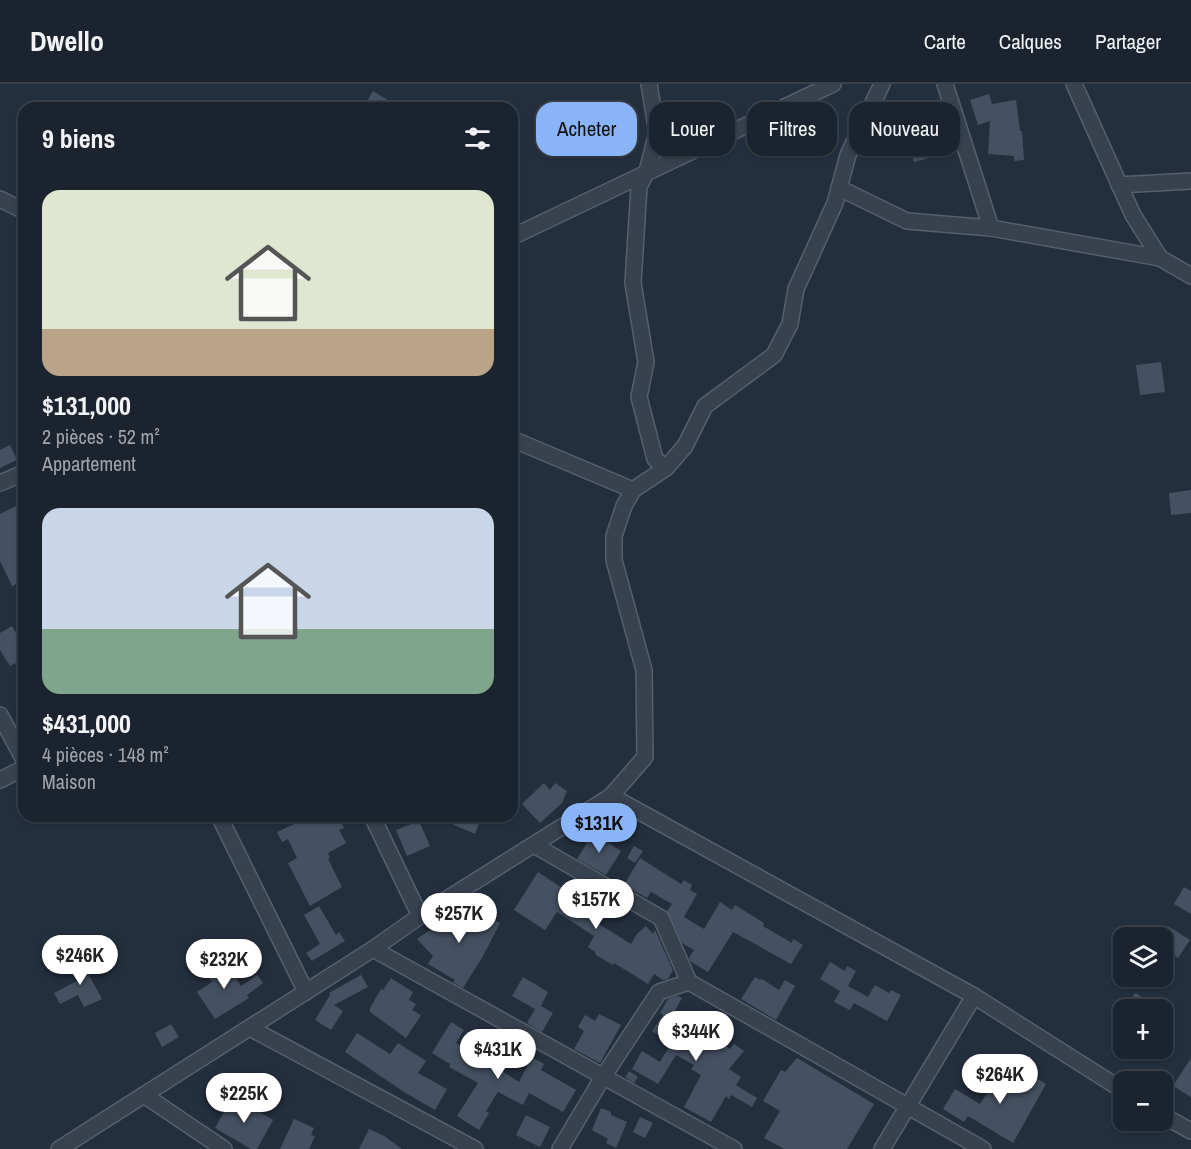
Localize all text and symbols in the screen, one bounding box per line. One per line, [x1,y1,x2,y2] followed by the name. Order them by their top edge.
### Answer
[30,22,104,60] text: Dwello
[924,27,966,56] text: Carte
[999,27,1062,56] text: Calques
[1095,27,1161,56] text: Partager
[536,102,637,156] chip: Acheter
[649,102,735,156] chip: Louer
[747,102,837,156] chip: Filtres
[849,102,960,156] chip: Nouveau
[42,121,115,156] text: 9 biens
[461,122,494,155] icon: filters
[214,229,322,337] icon: home
[42,388,131,423] text: $131,000
[42,423,160,450] text: 2 pièces · 52 m²
[42,450,136,477] text: Appartement
[214,547,322,655] icon: home
[42,706,131,741] text: $431,000
[42,741,169,768] text: 4 pièces · 148 m²
[42,768,96,795] text: Maison
[557,803,641,854] pin: $131K
[575,809,623,836] text: $131K
[554,879,638,930] pin: $157K
[572,885,620,912] text: $157K
[417,893,501,944] pin: $257K
[435,899,483,926] text: $257K
[1113,927,1173,1131] map controls
[1113,927,1173,987] button: layers
[38,935,122,986] pin: $246K
[182,939,266,990] pin: $232K
[56,941,104,968] text: $246K
[200,945,248,972] text: $232K
[1113,999,1173,1059] button: +
[654,1011,738,1062] pin: $344K
[672,1017,720,1044] text: $344K
[456,1029,540,1080] pin: $431K
[474,1035,522,1062] text: $431K
[958,1054,1042,1105] pin: $264K
[976,1060,1024,1087] text: $264K
[1113,1071,1173,1131] button: −
[202,1073,286,1124] pin: $225K
[220,1079,268,1106] text: $225K

